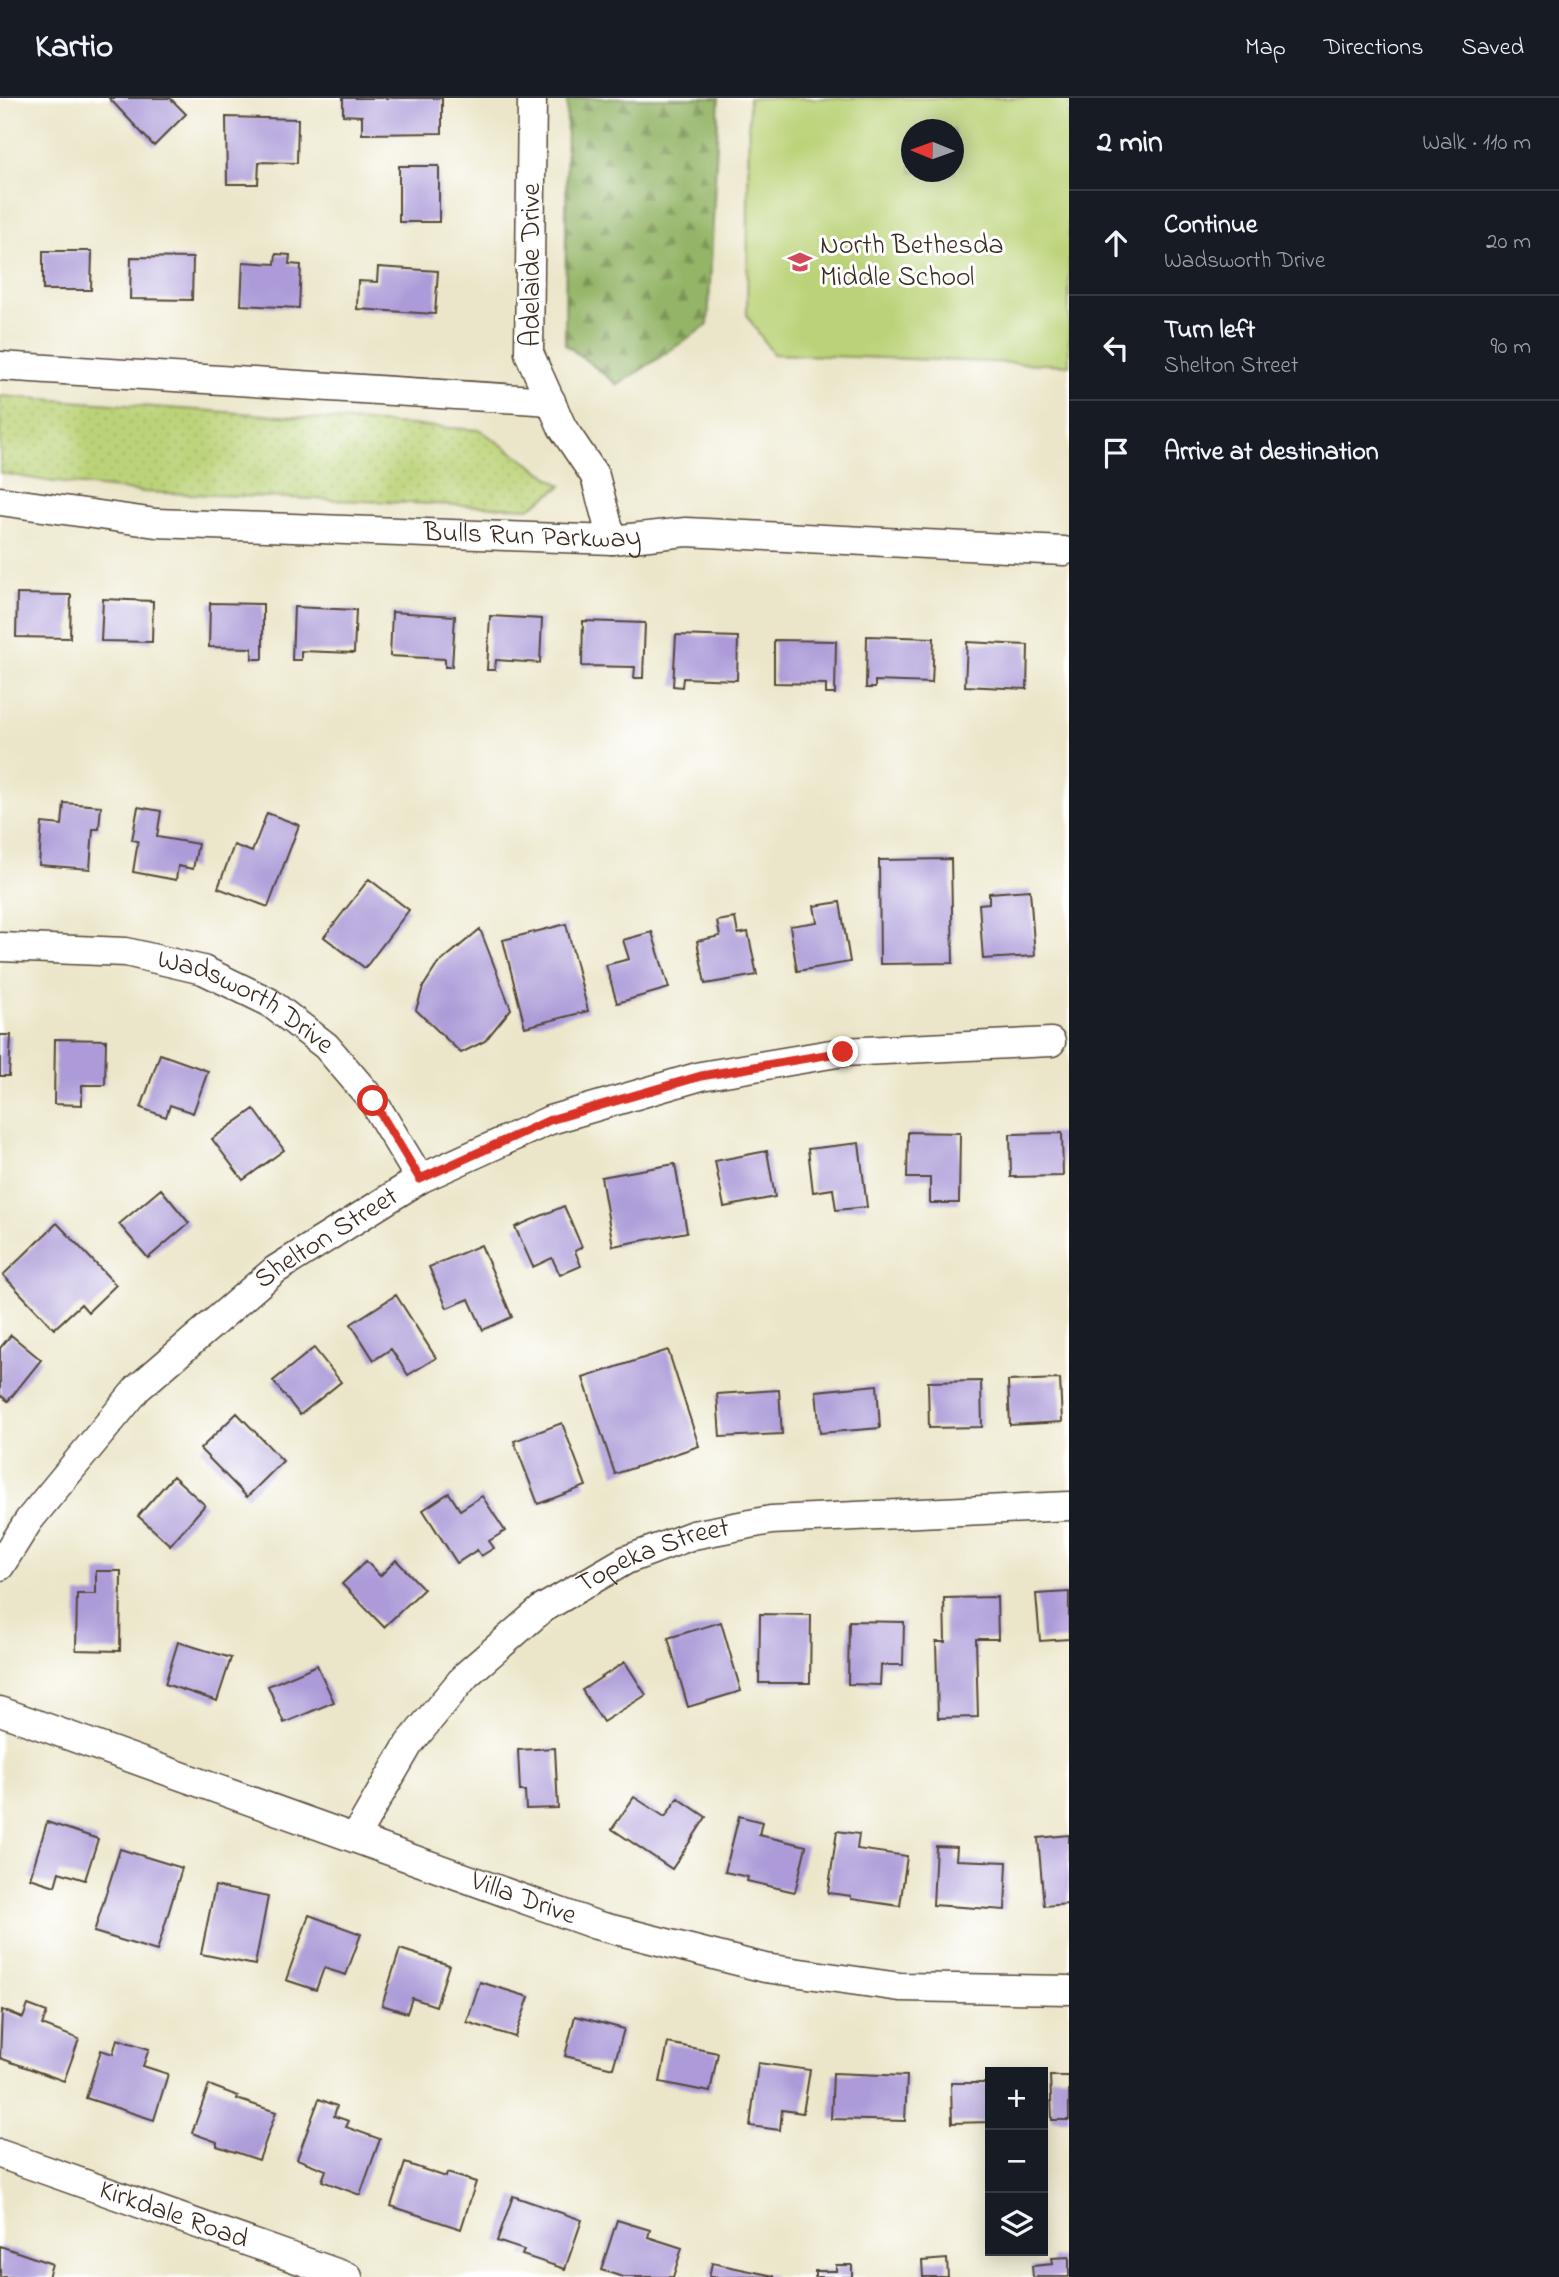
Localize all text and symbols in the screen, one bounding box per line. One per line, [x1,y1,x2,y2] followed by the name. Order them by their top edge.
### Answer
[35,24,113,72] text: Kartio
[1245,31,1286,66] text: Map
[1324,31,1423,66] text: Directions
[1461,31,1524,66] text: Saved
[901,119,964,182] north arrow
[1097,122,1163,166] text: 2 min
[1422,127,1531,160] text: Walk · 110 m
[512,182,553,347] street label: Adelaide Drive
[1164,207,1257,245] text: Continue
[1097,224,1135,262] icon: ahead
[820,226,1004,299] place label: North Bethesda Middle School
[1486,226,1531,259] text: 20 m
[1164,245,1325,278] text: Wadsworth Drive
[786,248,814,276] school or university icon: North Bethesda Middle School
[1164,312,1255,350] text: Turn left
[1097,329,1135,367] icon: left
[1491,331,1531,364] text: 90 m
[1164,350,1299,383] text: Shelton Street
[1097,434,1135,472] icon: arrive
[1164,434,1379,472] text: Arrive at destination
[422,512,643,561] street label: Bulls Run Parkway
[153,939,343,1065] street label: Wadsworth Drive
[827,1036,858,1067] route end
[357,1085,388,1116] route start
[245,1177,407,1299] street label: Shelton Street
[569,1508,733,1605] street label: Topeka Street
[464,1861,582,1937] street label: Villa Drive
[985,2067,1048,2256] map controls
[985,2067,1048,2130] button: +
[985,2130,1048,2193] button: −
[93,2170,254,2261] street label: Kirkdale Road
[985,2193,1048,2256] button: layers

